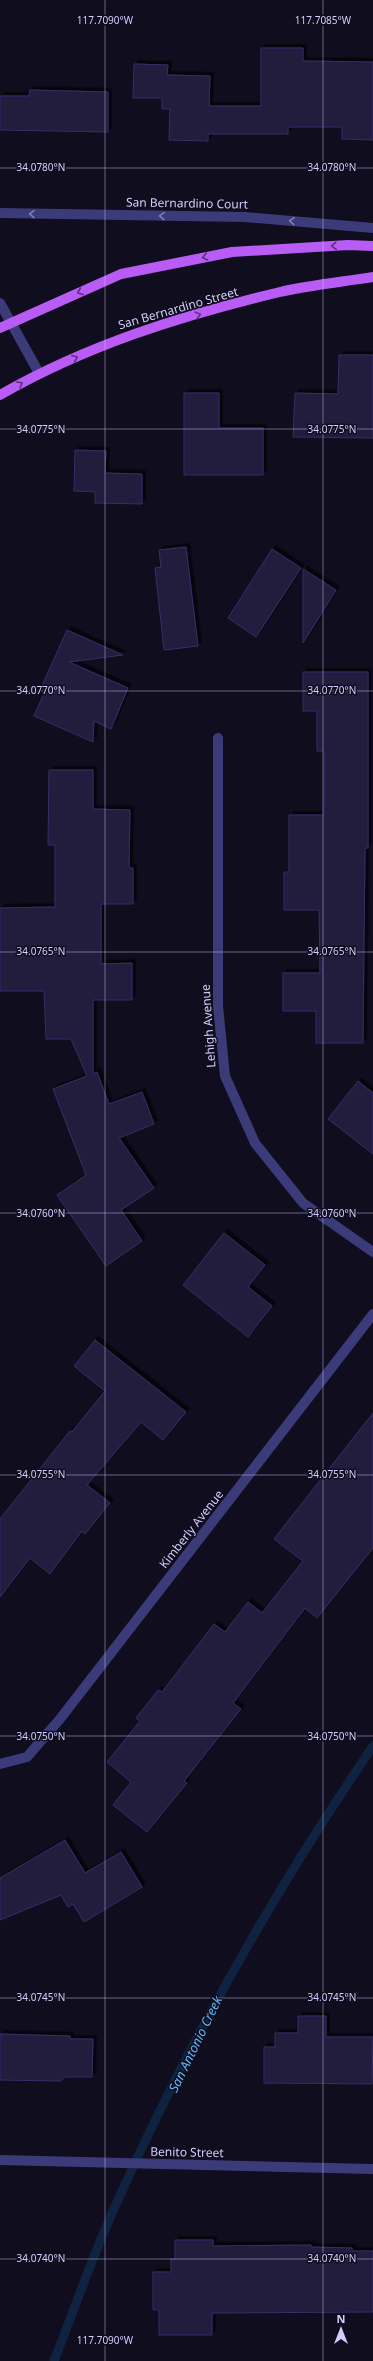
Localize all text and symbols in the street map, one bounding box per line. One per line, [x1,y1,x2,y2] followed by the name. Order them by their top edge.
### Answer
[77,13,134,27] text: 117.7090°W
[295,13,352,27] text: 117.7085°W
[17,160,65,174] text: 34.0780°N
[308,160,356,174] text: 34.0780°N
[126,193,249,213] street label: San Bernardino Court
[29,209,35,218] one-way arrow
[159,211,165,220] one-way arrow
[289,216,295,225] one-way arrow
[331,241,337,250] one-way arrow
[202,253,208,261] one-way arrow
[116,283,241,333] street label: San Bernardino Street
[77,287,84,295] one-way arrow
[194,311,201,320] one-way arrow
[72,354,79,362] one-way arrow
[15,381,23,388] one-way arrow
[17,422,65,436] text: 34.0775°N
[308,422,356,436] text: 34.0775°N
[17,683,65,697] text: 34.0770°N
[308,683,356,697] text: 34.0770°N
[17,944,65,958] text: 34.0765°N
[308,944,356,958] text: 34.0765°N
[197,983,219,1068] street label: Lehigh Avenue
[17,1206,65,1220] text: 34.0760°N
[308,1206,356,1220] text: 34.0760°N
[17,1467,65,1481] text: 34.0755°N
[308,1467,356,1481] text: 34.0755°N
[155,1486,227,1572] street label: Kimberly Avenue
[17,1729,65,1743] text: 34.0750°N
[308,1729,356,1743] text: 34.0750°N
[17,1990,65,2004] text: 34.0745°N
[308,1990,356,2004] text: 34.0745°N
[164,1992,226,2095] water label: San Antonio Creek
[150,2143,224,2161] street label: Benito Street
[17,2251,65,2265] text: 34.0740°N
[308,2251,356,2265] text: 34.0740°N
[321,2309,361,2349] north arrow
[337,2311,345,2326] text: N
[77,2333,134,2347] text: 117.7090°W

